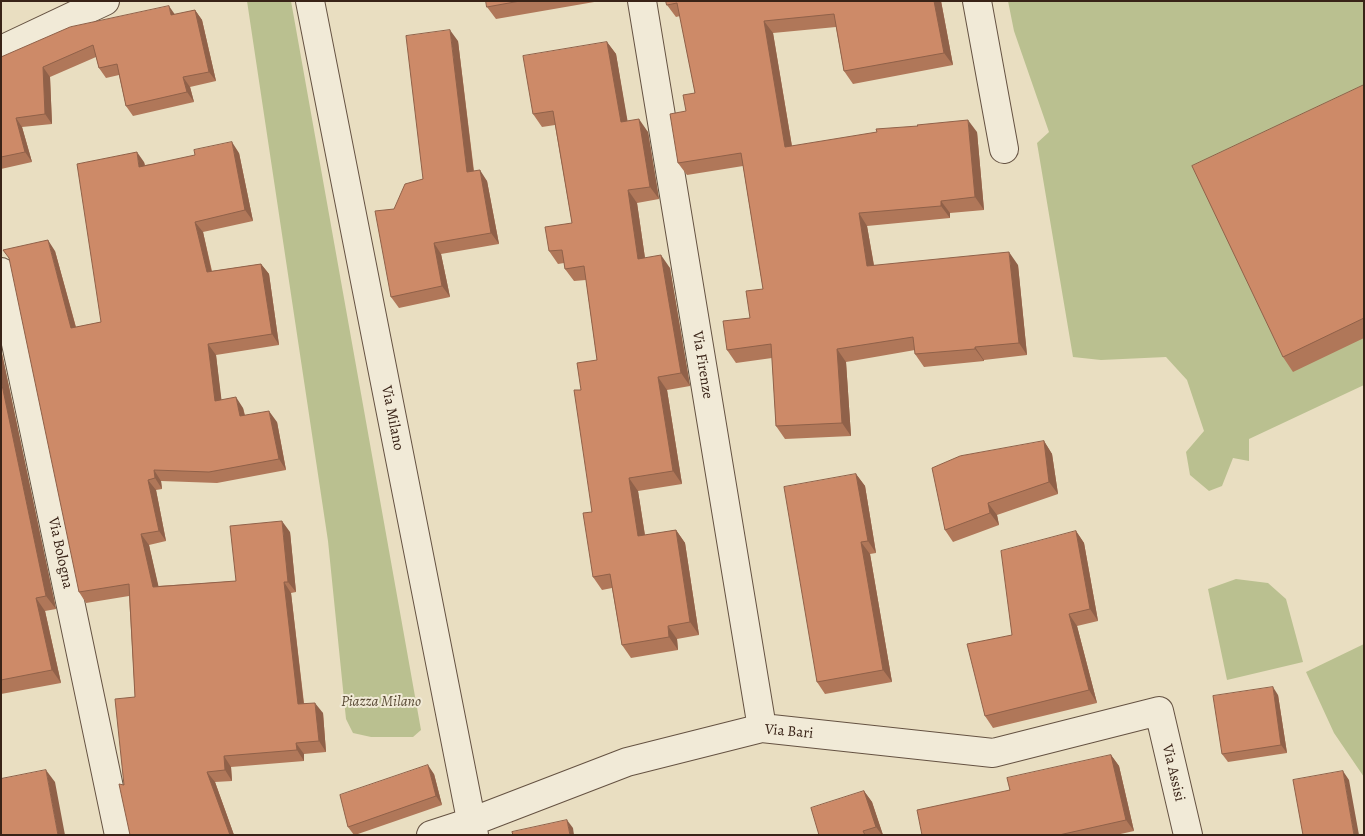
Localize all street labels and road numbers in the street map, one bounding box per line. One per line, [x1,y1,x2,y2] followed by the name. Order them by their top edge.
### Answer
[688,330,716,400] street label: Via Firenze
[377,384,407,452] street label: Via Milano
[44,515,76,591] street label: Via Bologna
[764,721,814,743] street label: Via Bari
[1158,743,1188,803] street label: Via Assisi

